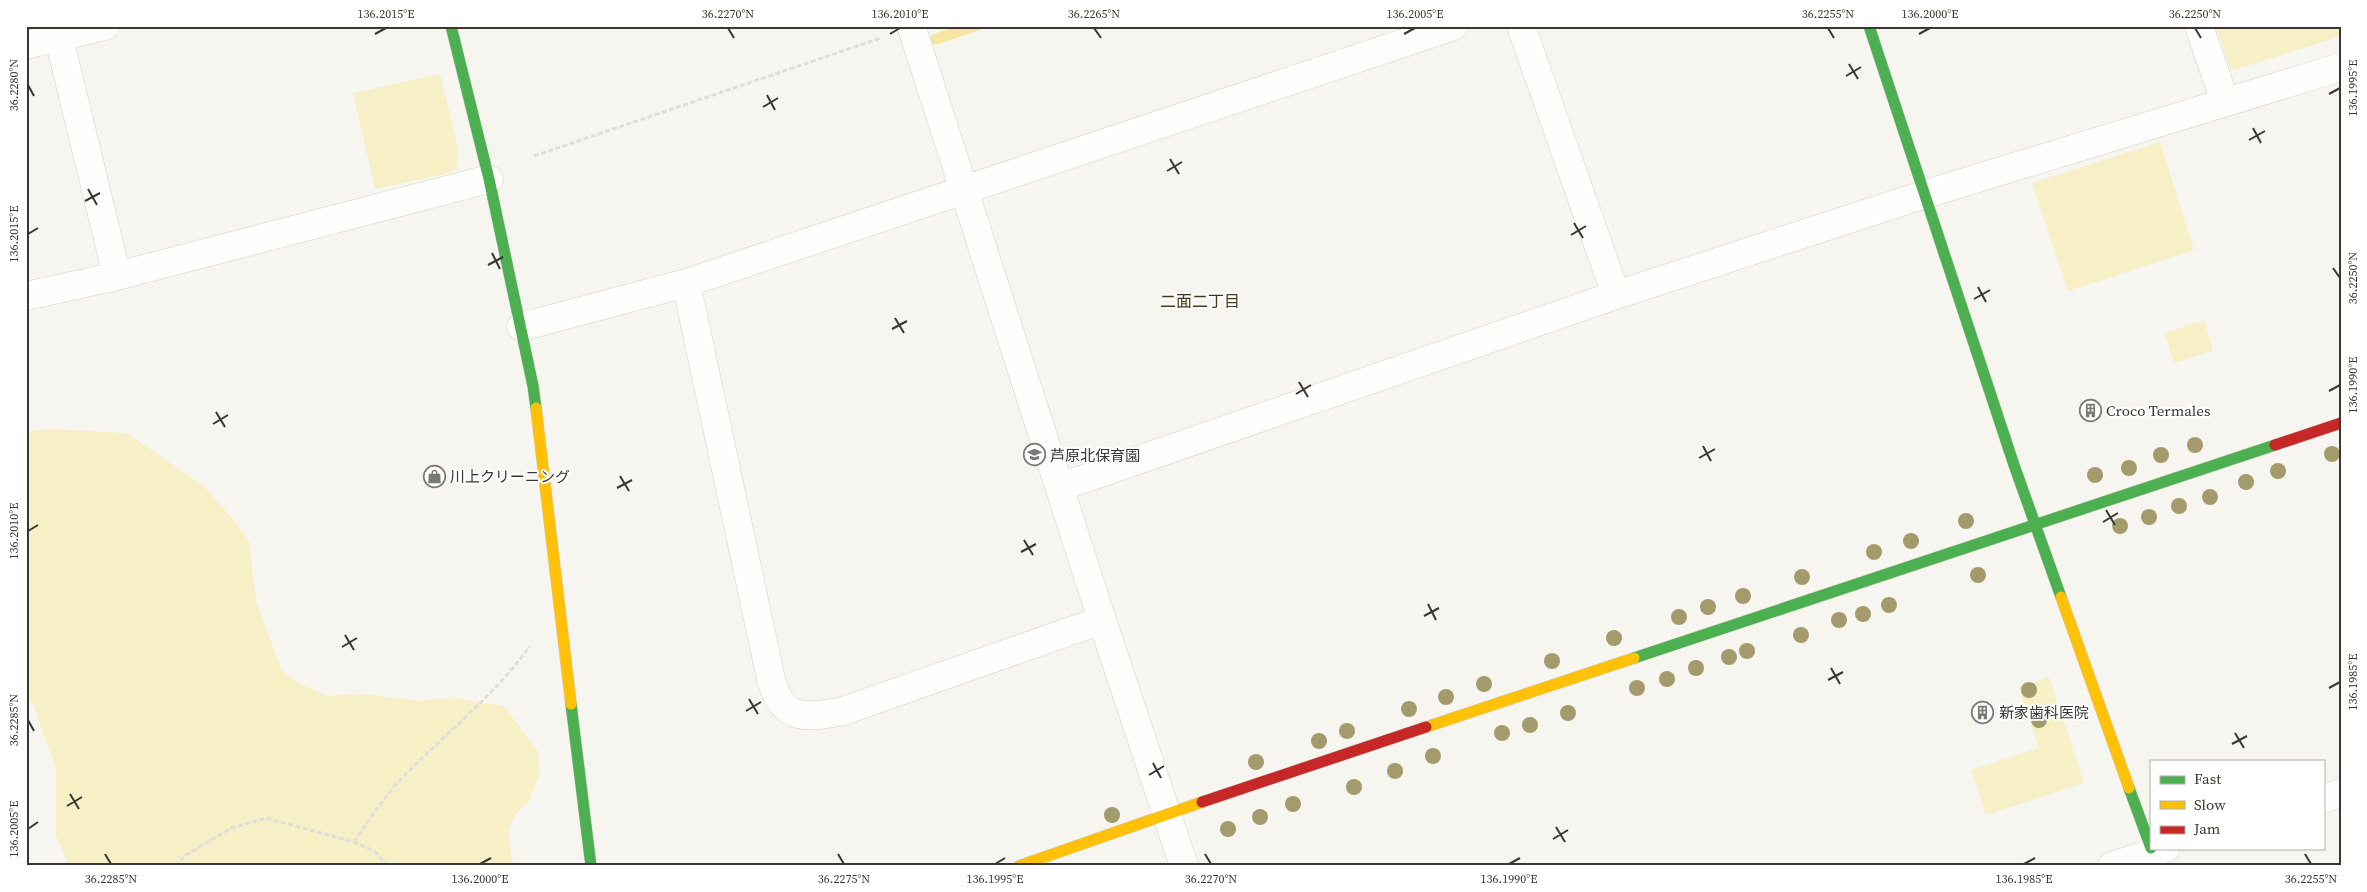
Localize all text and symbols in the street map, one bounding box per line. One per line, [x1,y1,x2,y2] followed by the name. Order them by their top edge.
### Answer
[358,6,414,22] text: 136.2015°E
[702,6,754,22] text: 36.2270°N
[872,6,928,22] text: 136.2010°E
[1068,6,1120,22] text: 36.2265°N
[1387,6,1443,22] text: 136.2005°E
[1802,6,1854,22] text: 36.2255°N
[1902,6,1958,22] text: 136.2000°E
[2169,6,2221,22] text: 36.2250°N
[6,59,22,111] text: 36.2280°N
[2345,60,2361,116] text: 136.1995°E
[6,206,22,262] text: 136.2015°E
[2345,252,2361,304] text: 36.2250°N
[1160,290,1240,312] district label: 二面二丁目
[2345,357,2361,413] text: 136.1990°E
[2078,398,2102,422] building icon: Croco Termales
[2106,400,2210,421] place label: Croco Termales
[1022,443,1046,467] school or university icon: 芦原北保育園
[1050,445,1140,466] place label: 芦原北保育園
[422,464,446,488] shop icon: 川上クリーニング
[450,466,570,487] place label: 川上クリーニング
[6,503,22,559] text: 136.2010°E
[2345,654,2361,710] text: 136.1985°E
[6,694,22,746] text: 36.2285°N
[1971,700,1995,724] building icon: 新家歯科医院
[1999,702,2089,723] place label: 新家歯科医院
[2150,760,2324,850] legend
[2194,768,2221,789] text: Fast
[2194,794,2226,815] text: Slow
[6,801,22,857] text: 136.2005°E
[2193,818,2221,839] text: Jam
[85,871,137,887] text: 36.2285°N
[452,871,508,887] text: 136.2000°E
[818,871,870,887] text: 36.2275°N
[967,871,1023,887] text: 136.1995°E
[1185,871,1237,887] text: 36.2270°N
[1481,871,1537,887] text: 136.1990°E
[1996,871,2052,887] text: 136.1985°E
[2285,871,2337,887] text: 36.2255°N

